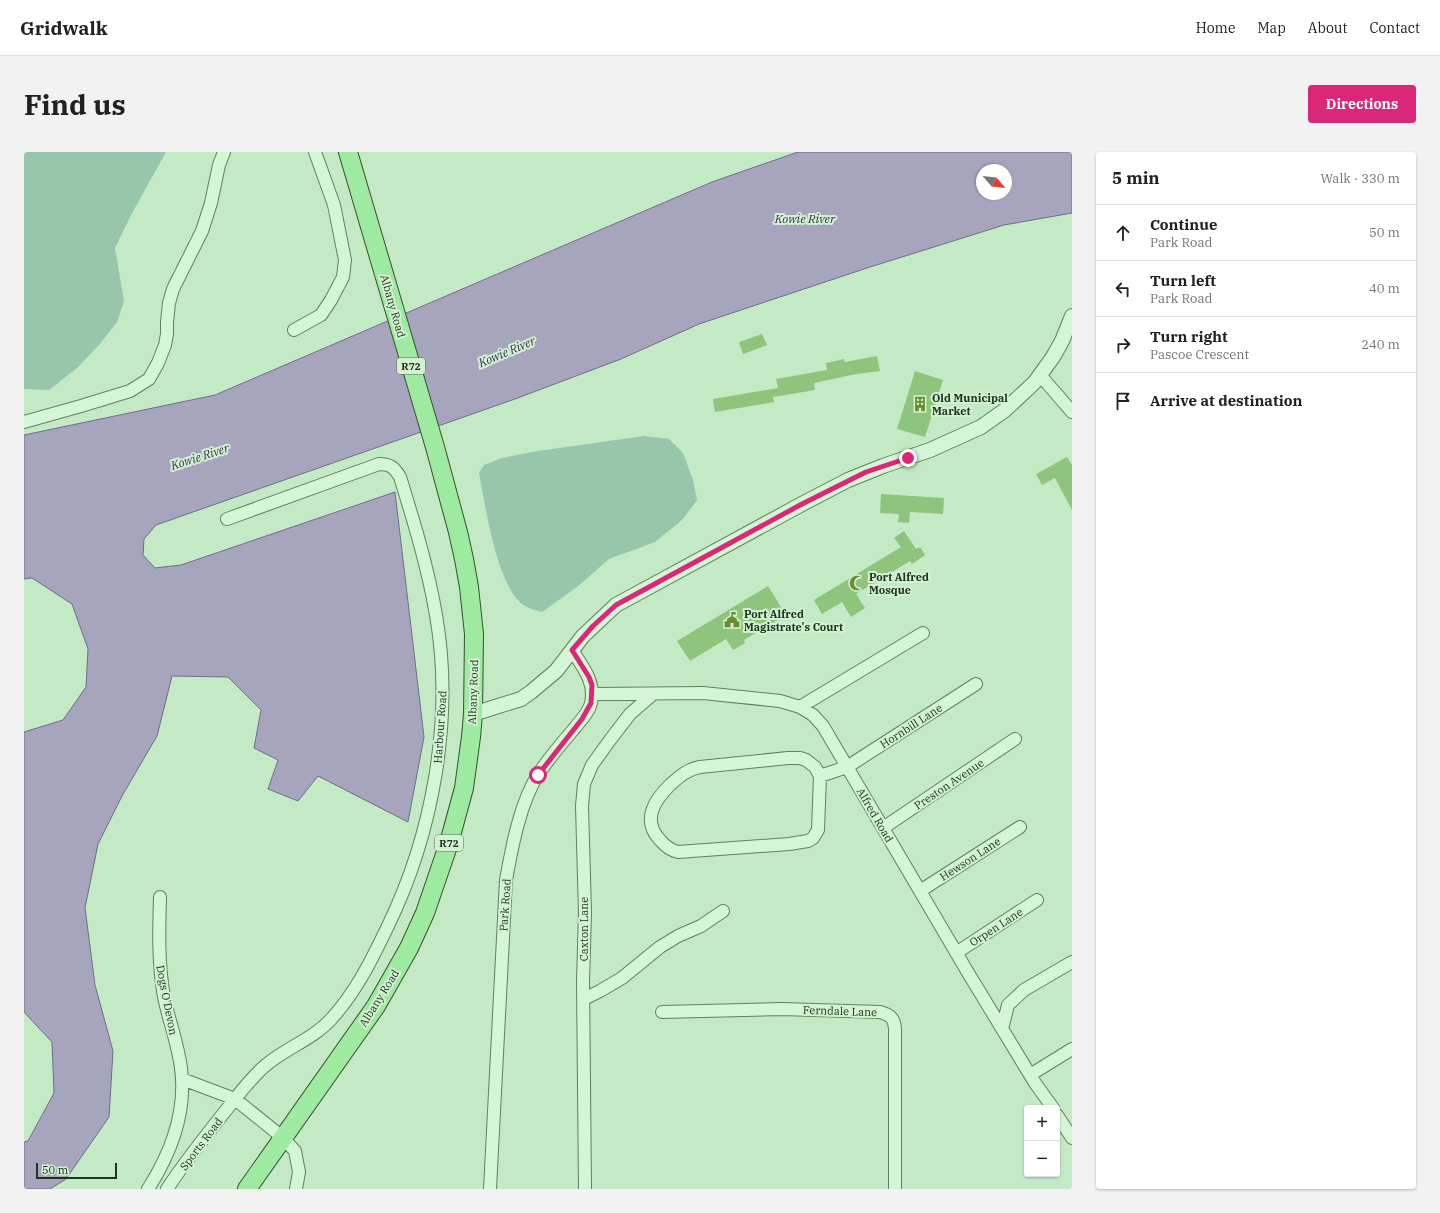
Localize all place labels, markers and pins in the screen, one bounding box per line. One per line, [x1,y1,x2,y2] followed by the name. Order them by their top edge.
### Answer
[932,391,1008,418] place label: Old Municipal Market
[911,395,929,413] building icon: Old Municipal Market
[869,570,929,597] place label: Port Alfred Mosque
[848,574,866,592] mosque icon: Port Alfred Mosque
[744,607,843,634] place label: Port Alfred Magistrate's Court
[723,611,741,629] public building icon: Port Alfred Magistrate's Court

